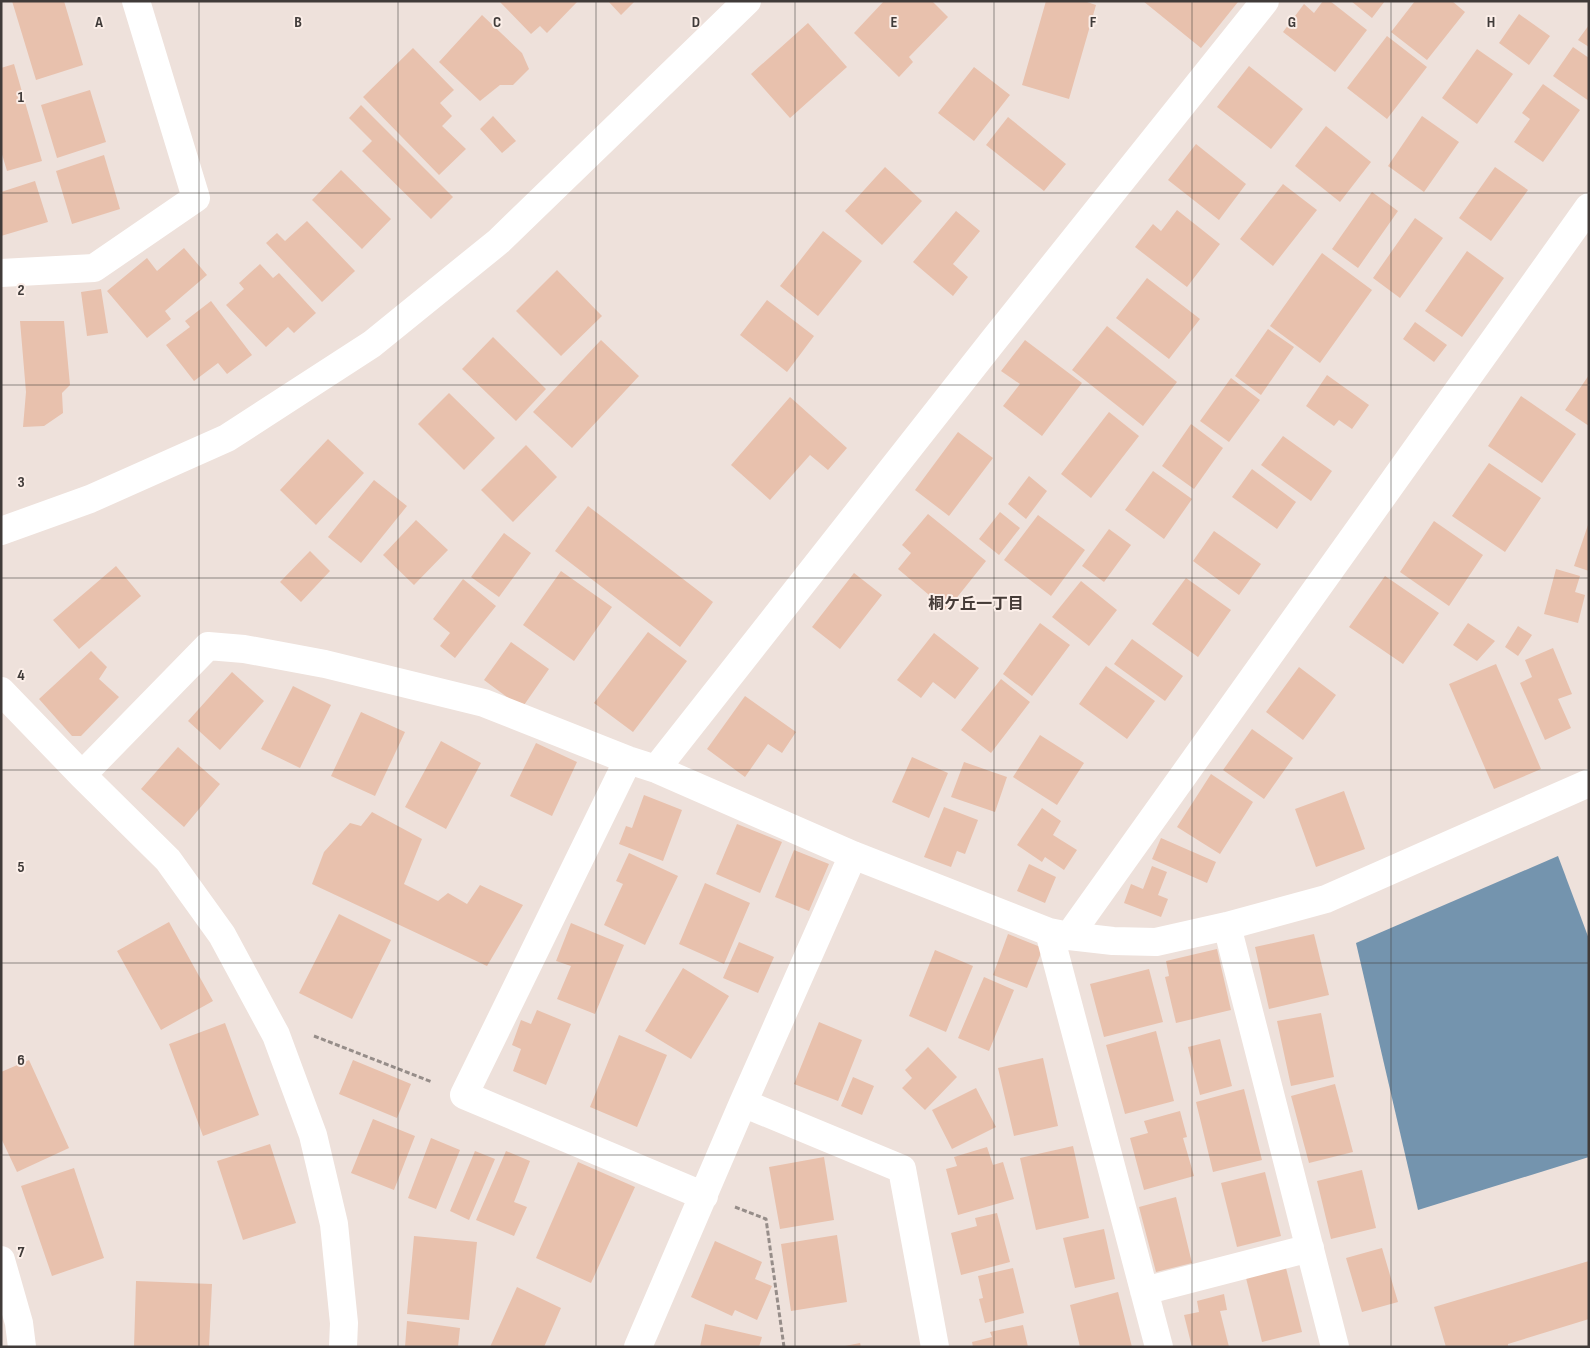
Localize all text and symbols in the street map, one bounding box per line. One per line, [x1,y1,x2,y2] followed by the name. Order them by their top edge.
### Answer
[94,13,103,32] text: A
[294,13,302,32] text: B
[493,13,501,32] text: C
[692,13,700,32] text: D
[891,13,898,32] text: E
[1090,13,1097,32] text: F
[1288,13,1296,32] text: G
[1487,13,1495,32] text: H
[18,88,25,107] text: 1
[17,281,25,300] text: 2
[17,473,25,492] text: 3
[928,595,1024,614] district label: 桐ケ丘一丁目
[17,666,25,685] text: 4
[17,858,25,877] text: 5
[17,1051,25,1070] text: 6
[18,1243,25,1262] text: 7

